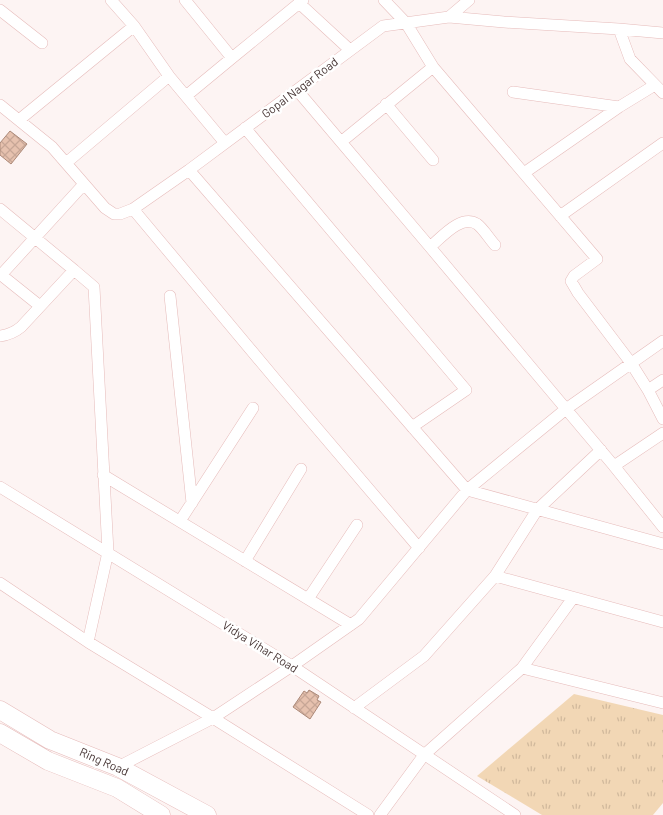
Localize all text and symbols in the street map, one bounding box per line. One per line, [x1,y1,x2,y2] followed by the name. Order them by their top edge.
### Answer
[258,54,340,120] street label: Gopal Nagar Road
[220,617,301,675] street label: Vidya Vihar Road
[78,744,131,778] street label: Ring Road

